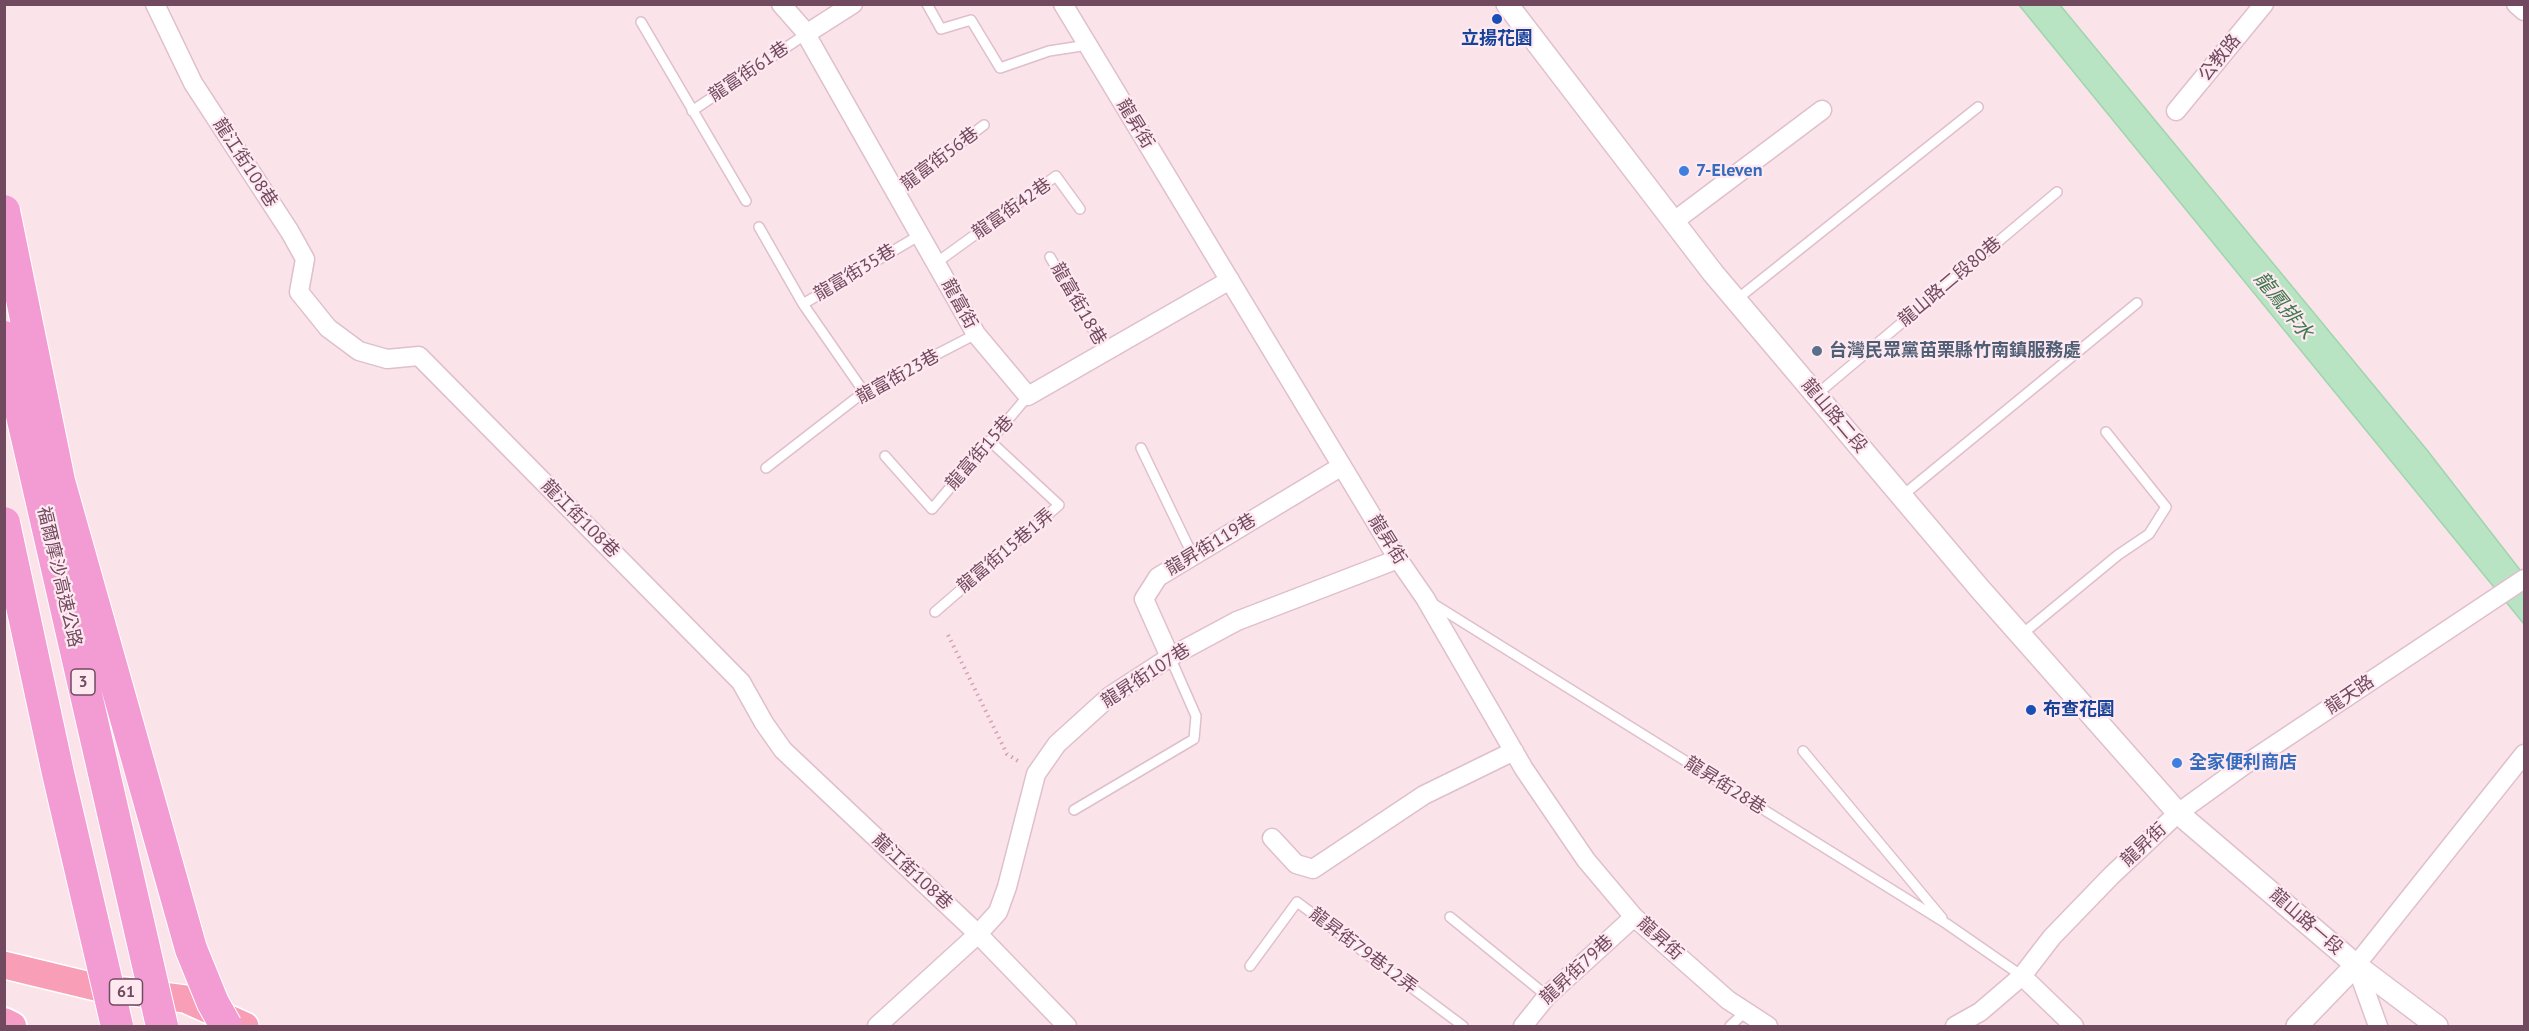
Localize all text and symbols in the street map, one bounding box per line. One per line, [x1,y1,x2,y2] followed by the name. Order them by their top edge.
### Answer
[1490,12,1504,26] marker: 立揚花園
[1461,28,1533,50] place label: 立揚花園
[2195,30,2245,86] street label: 公教路
[705,37,793,107] street label: 龍富街61巷
[1112,95,1158,153] street label: 龍昇街
[208,115,282,211] street label: 龍江街108巷
[897,123,983,195] street label: 龍富街56巷
[1696,160,1763,182] place label: 7-Eleven
[1677,164,1691,178] marker: 7-Eleven
[968,174,1056,244] street label: 龍富街42巷
[1894,233,2006,331] street label: 龍山路二段80巷
[810,240,900,306] street label: 龍富街35巷
[1046,259,1110,349] street label: 龍富街18巷
[2249,267,2317,345] water label: 龍鳳排水
[936,275,982,333] street label: 龍富街
[1829,340,2081,362] place label: 台灣民眾黨苗栗縣竹南鎮服務處
[1810,344,1824,358] marker: 台灣民眾黨苗栗縣竹南鎮服務處
[853,345,943,409] street label: 龍富街23巷
[1797,375,1871,457] street label: 龍山路二段
[942,411,1018,495] street label: 龍富街15巷
[537,476,623,562] street label: 龍江街108巷
[32,504,86,650] street label: 福爾摩沙高速公路
[953,504,1059,598] street label: 龍富街15巷1弄
[1162,510,1260,580] street label: 龍昇街119巷
[1364,511,1410,569] street label: 龍昇街
[1098,639,1194,713] street label: 龍昇街107巷
[71,669,95,695] road number: 3
[2322,671,2378,719] street label: 龍天路
[2043,699,2115,721] place label: 布查花園
[2024,703,2038,717] marker: 布查花園
[2189,752,2297,774] place label: 全家便利商店
[1680,753,1770,819] street label: 龍昇街28巷
[2170,756,2184,770] marker: 全家便利商店
[2117,819,2171,871] street label: 龍昇街
[868,830,956,914] street label: 龍江街108巷
[2265,884,2347,960] street label: 龍山路一段
[1305,903,1421,999] street label: 龍昇街79巷12弄
[1633,913,1687,965] street label: 龍昇街
[1536,931,1618,1009] street label: 龍昇街79巷
[110,979,142,1005] road number: 61

